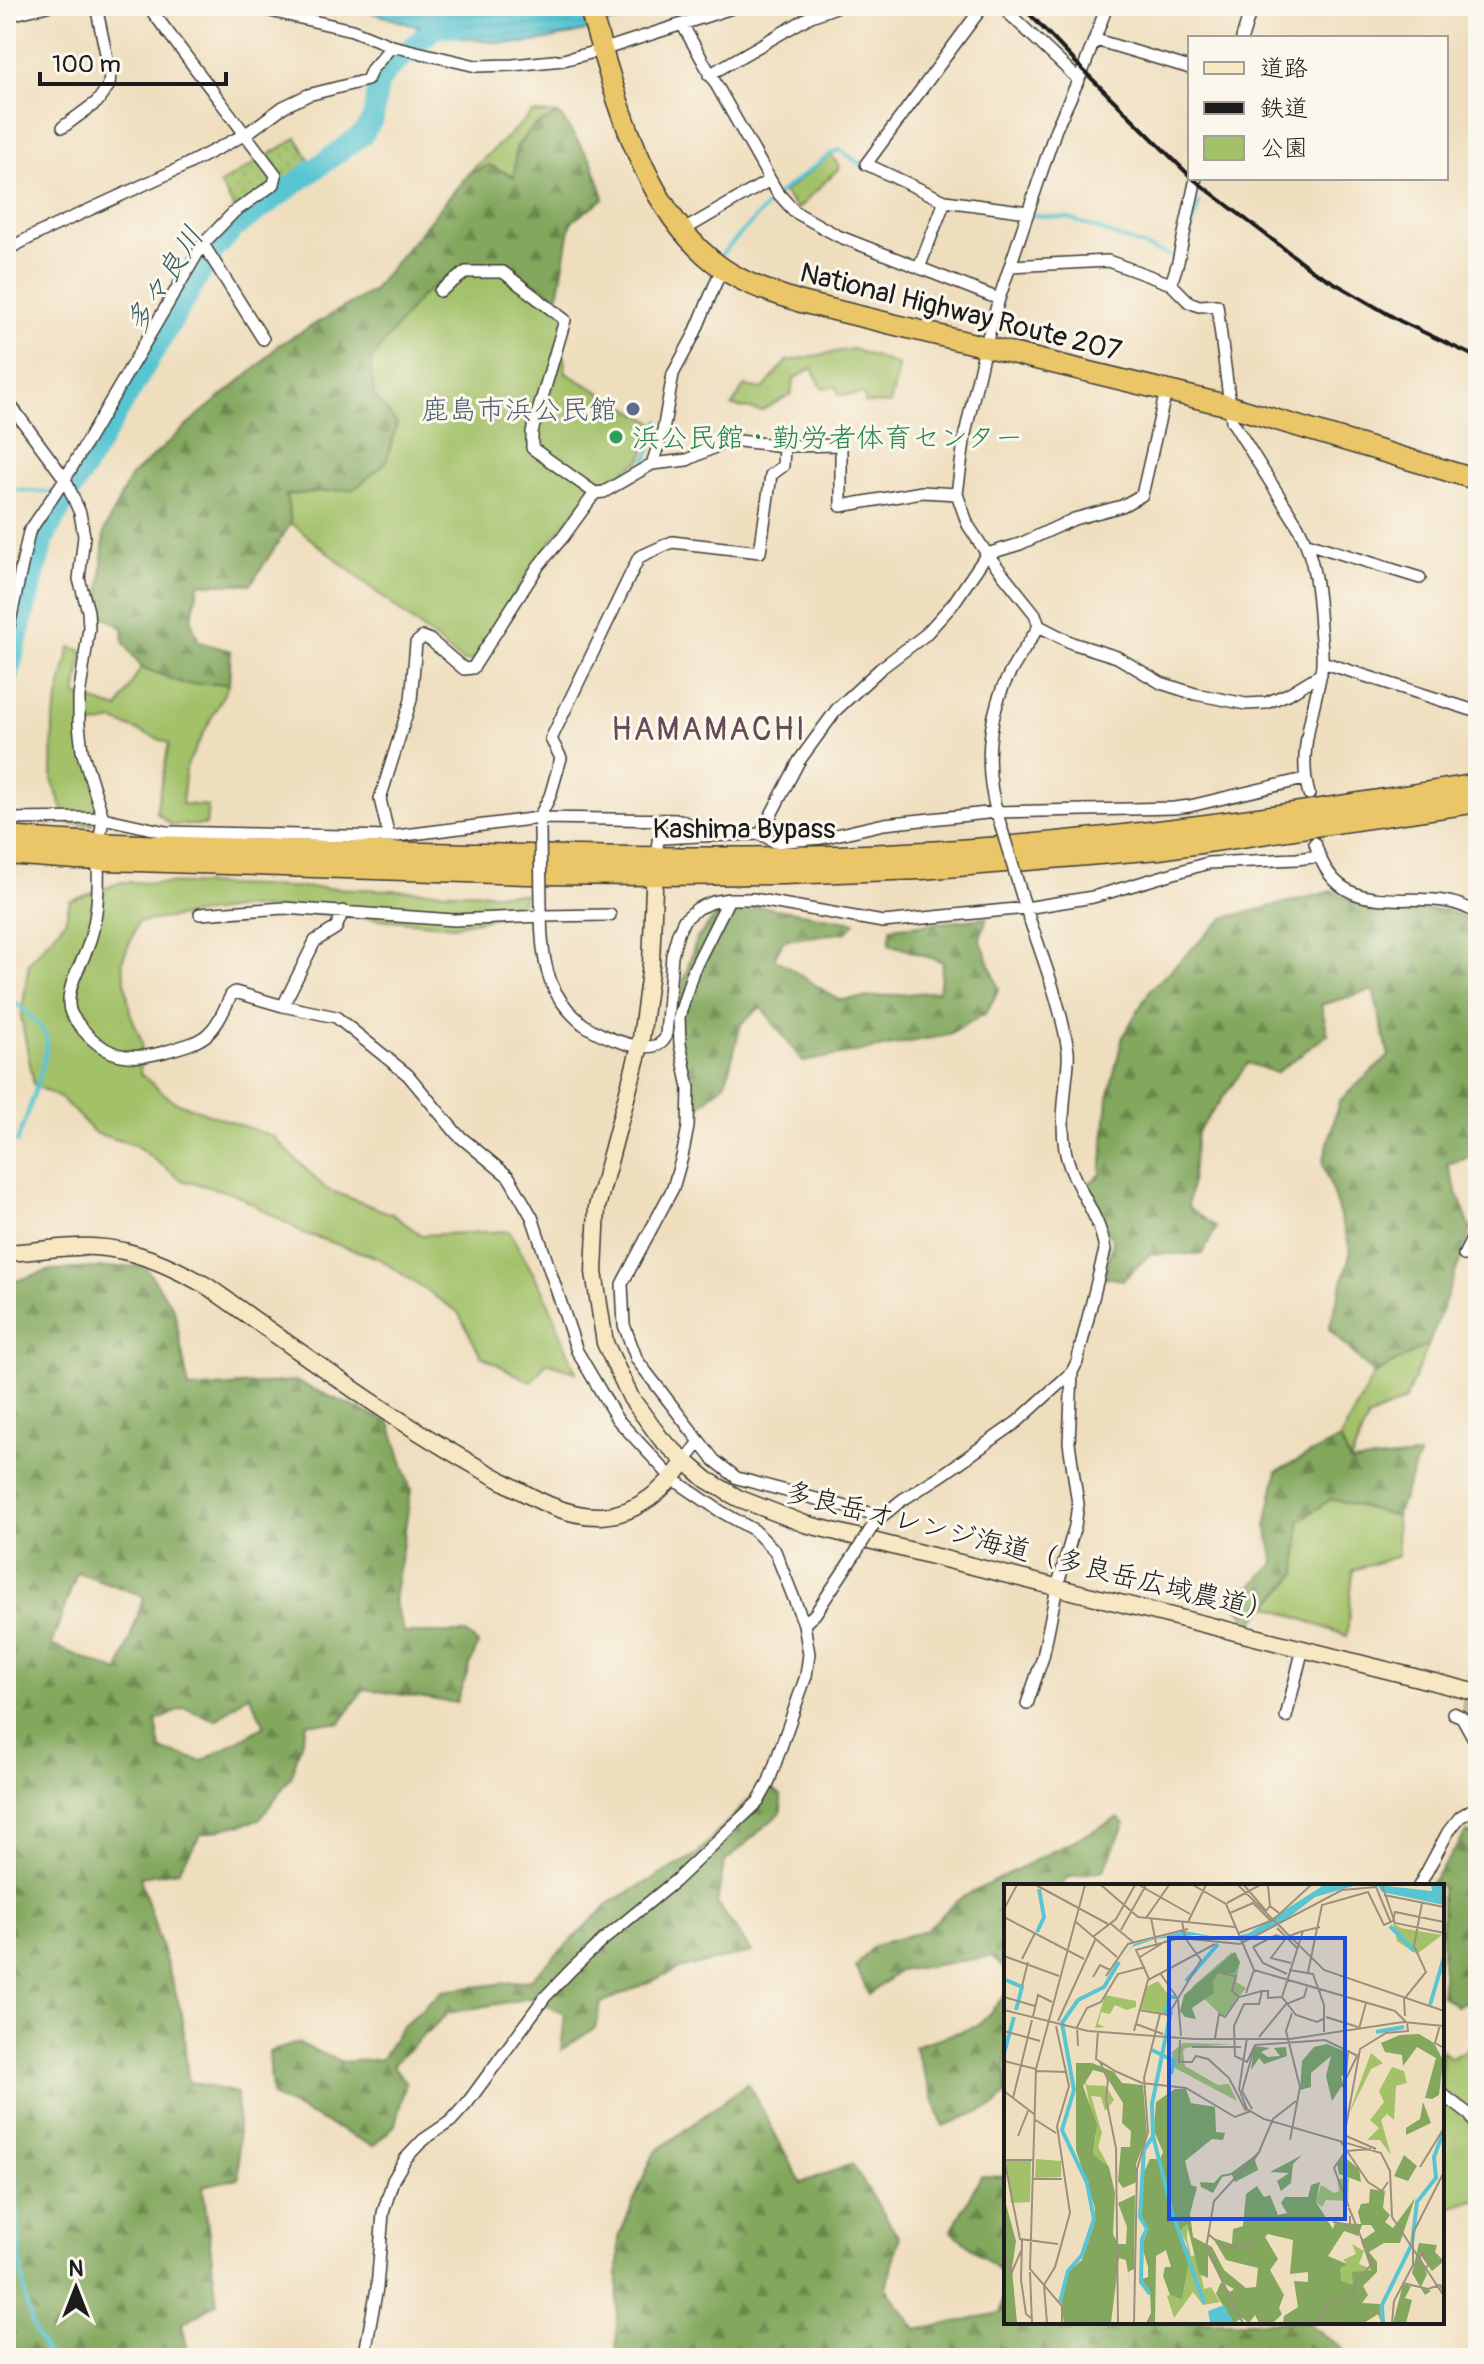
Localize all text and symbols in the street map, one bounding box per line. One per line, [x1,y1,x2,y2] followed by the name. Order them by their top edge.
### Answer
[40,36,226,86] scale bar
[1188,36,1448,180] legend
[52,50,121,79] text: 100 m
[1260,54,1308,83] text: 道路
[1260,94,1308,123] text: 鉄道
[1260,134,1308,163] text: 公園
[117,220,212,341] water label: 多々良川
[796,256,1125,369] street label: National Highway Route 207
[421,393,617,428] place label: 鹿島市浜公民館
[624,400,642,418] marker: 鹿島市浜公民館
[632,421,1023,456] place label: 浜公民館・勤労者体育センター
[607,428,625,446] marker: 浜公民館・勤労者体育センター
[611,710,807,750] district label: HAMAMACHI
[652,812,836,847] street label: Kashima Bypass
[781,1475,1278,1630] street label: 多良岳オレンジ海道（多良岳広域農道）
[1004,1884,1444,2324] inset map
[36,2248,116,2328] north arrow
[69,2255,84,2283] text: N

